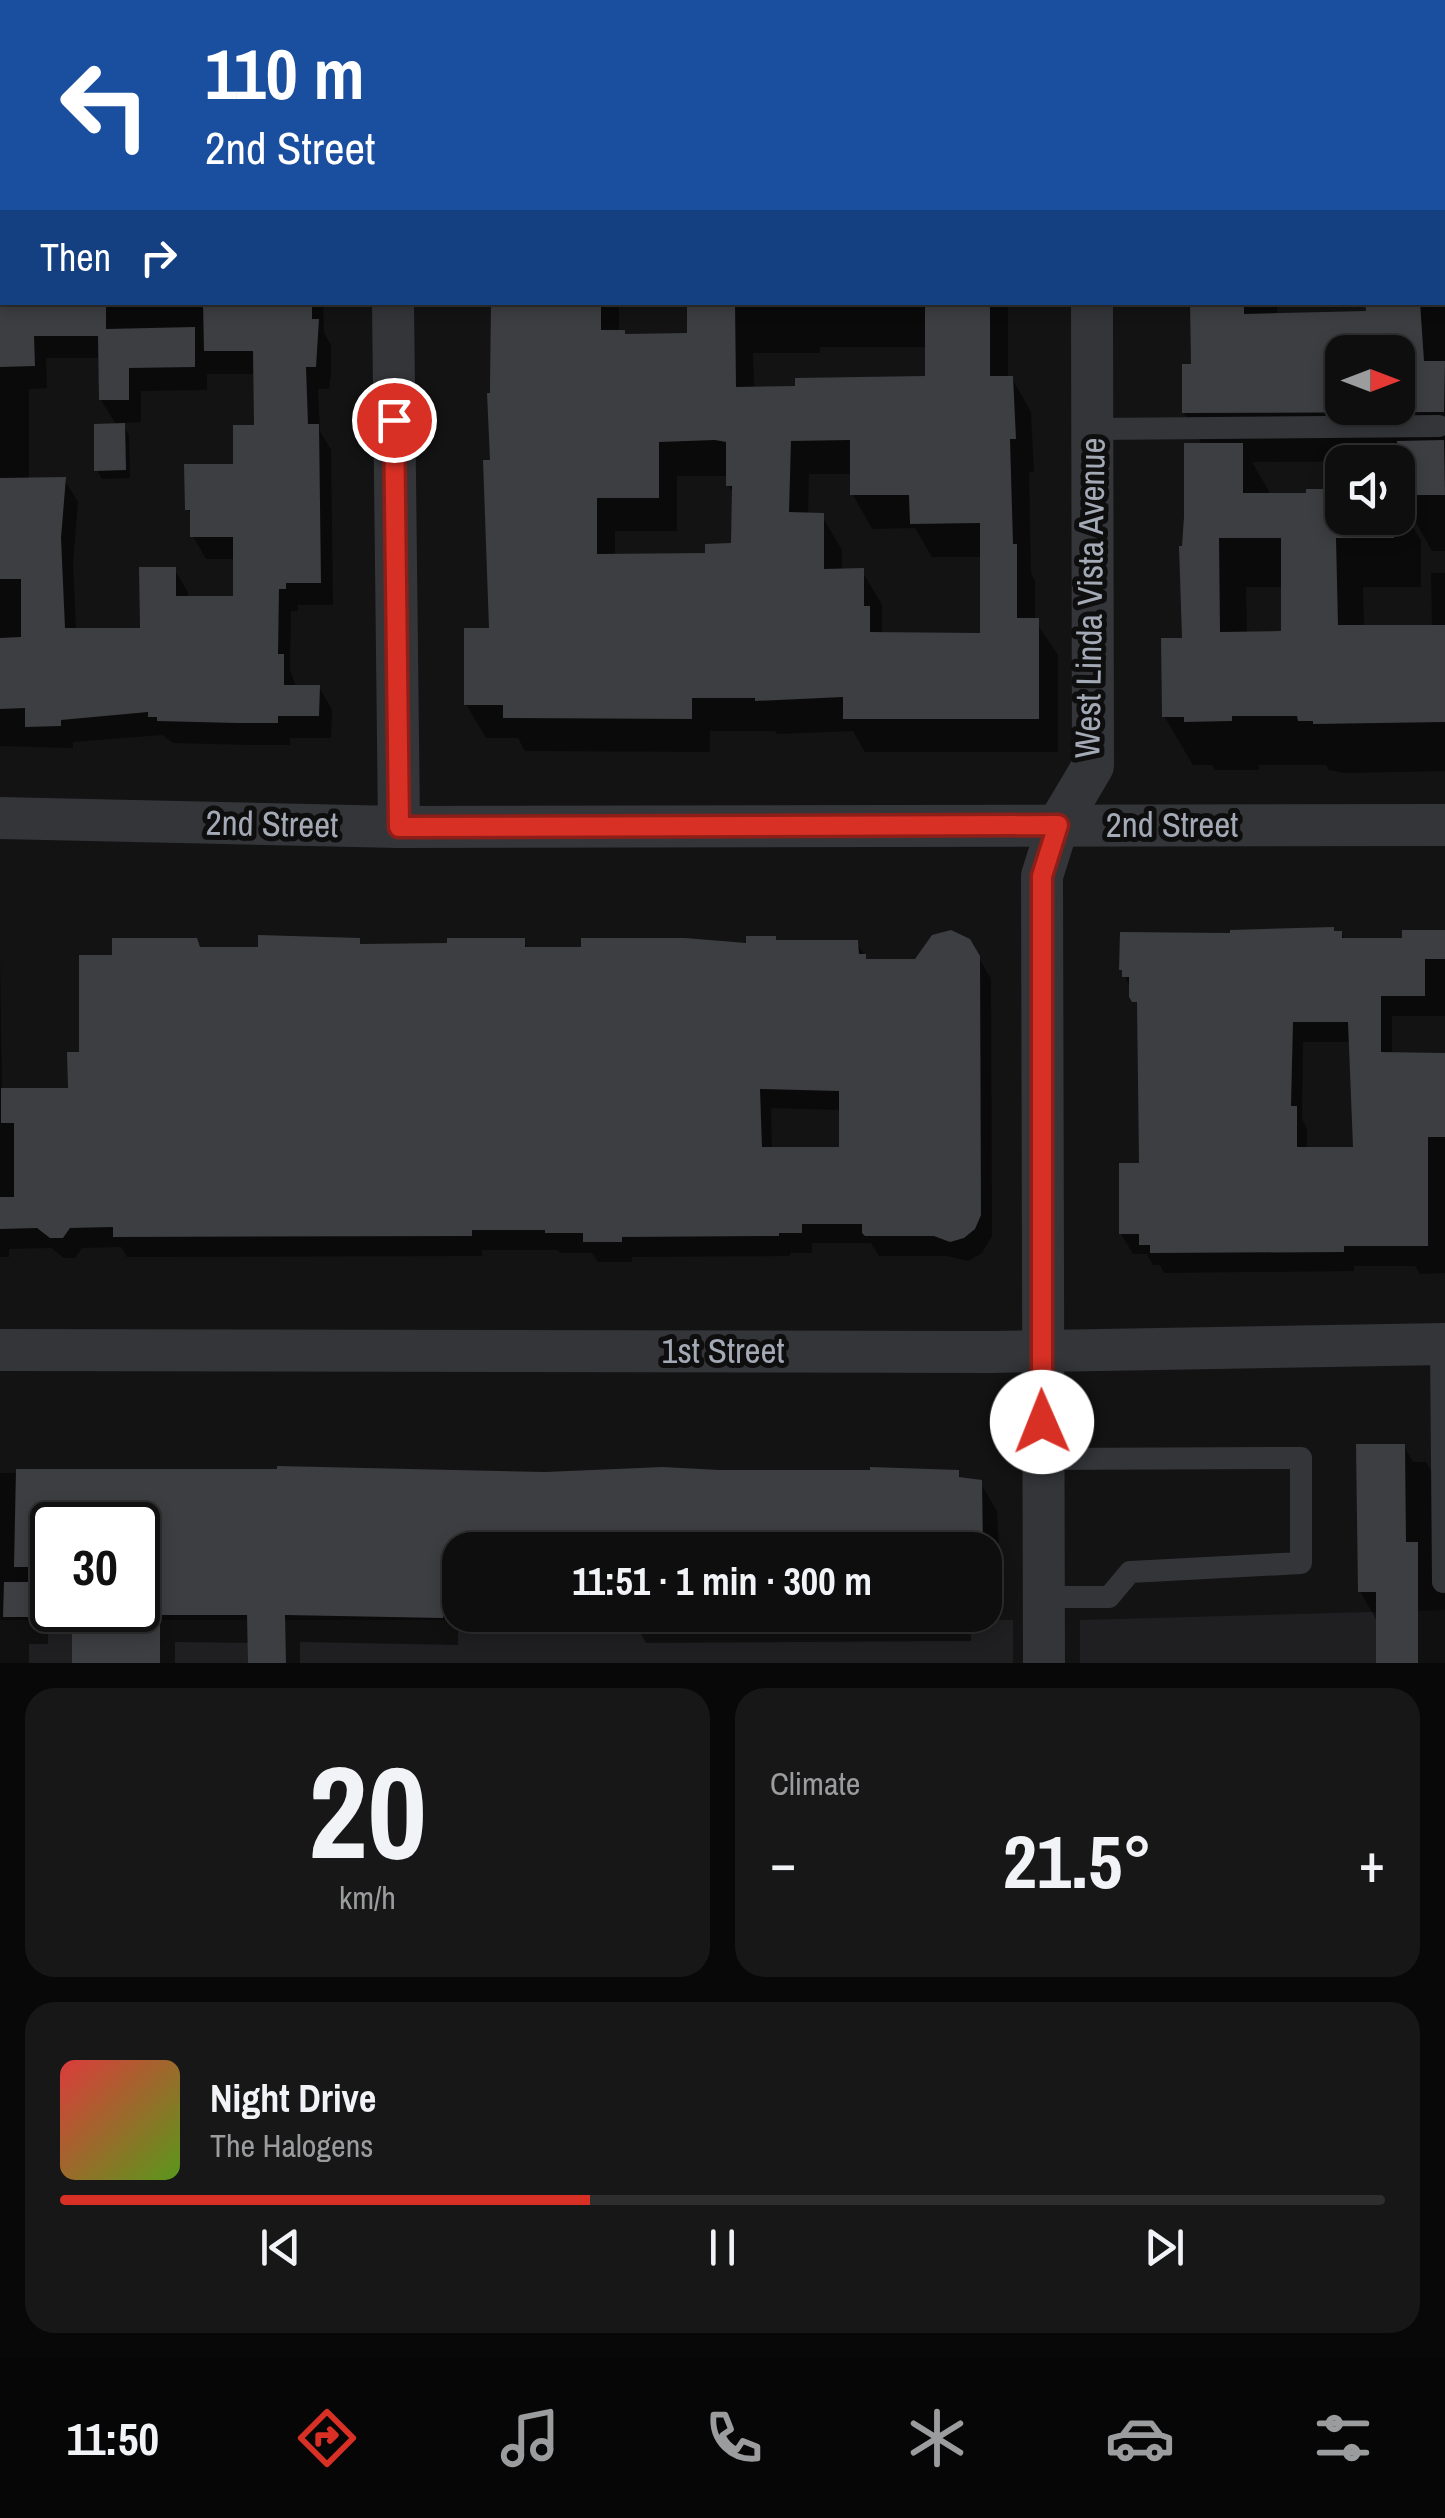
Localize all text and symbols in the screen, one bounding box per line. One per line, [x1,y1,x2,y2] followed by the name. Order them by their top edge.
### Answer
[205,27,365,121] text: 110 m
[40,40,170,170] icon: left
[205,117,375,178] text: 2nd Street
[131,230,186,285] icon: right
[40,232,111,283] text: Then
[1325,335,1415,425] north arrow
[1325,335,1415,535] map controls
[352,378,437,463] pin
[367,393,422,448] icon: arrive
[1063,437,1116,759] street label: West Linda Vista Avenue
[1325,445,1415,535] button: sound
[205,799,339,848] street label: 2nd Street
[1106,801,1238,848] street label: 2nd Street
[662,1327,784,1374] street label: 1st Street
[990,1370,1094,1474] position arrow
[30,1502,160,1632] speed limit sign: 30
[572,1556,872,1607] text: 11:51 · 1 min · 300 m
[308,1723,427,1899] text: 20
[770,1762,860,1805] text: Climate
[1003,1810,1152,1911] text: 21.5°
[770,1825,796,1899] text: −
[1359,1825,1385,1899] text: +
[339,1876,396,1919] text: km/h
[210,2073,376,2124] text: Night Drive
[210,2124,373,2167] text: The Halogens
[253,2220,308,2275] icon: previous
[695,2220,750,2275] icon: pause
[1137,2220,1192,2275] icon: next
[292,2403,362,2473] icon: directions
[495,2403,565,2473] icon: music
[699,2403,769,2473] icon: phone
[902,2403,972,2473] icon: climate
[1105,2403,1175,2473] icon: car
[1308,2403,1378,2473] icon: filters
[67,2408,159,2469] text: 11:50

